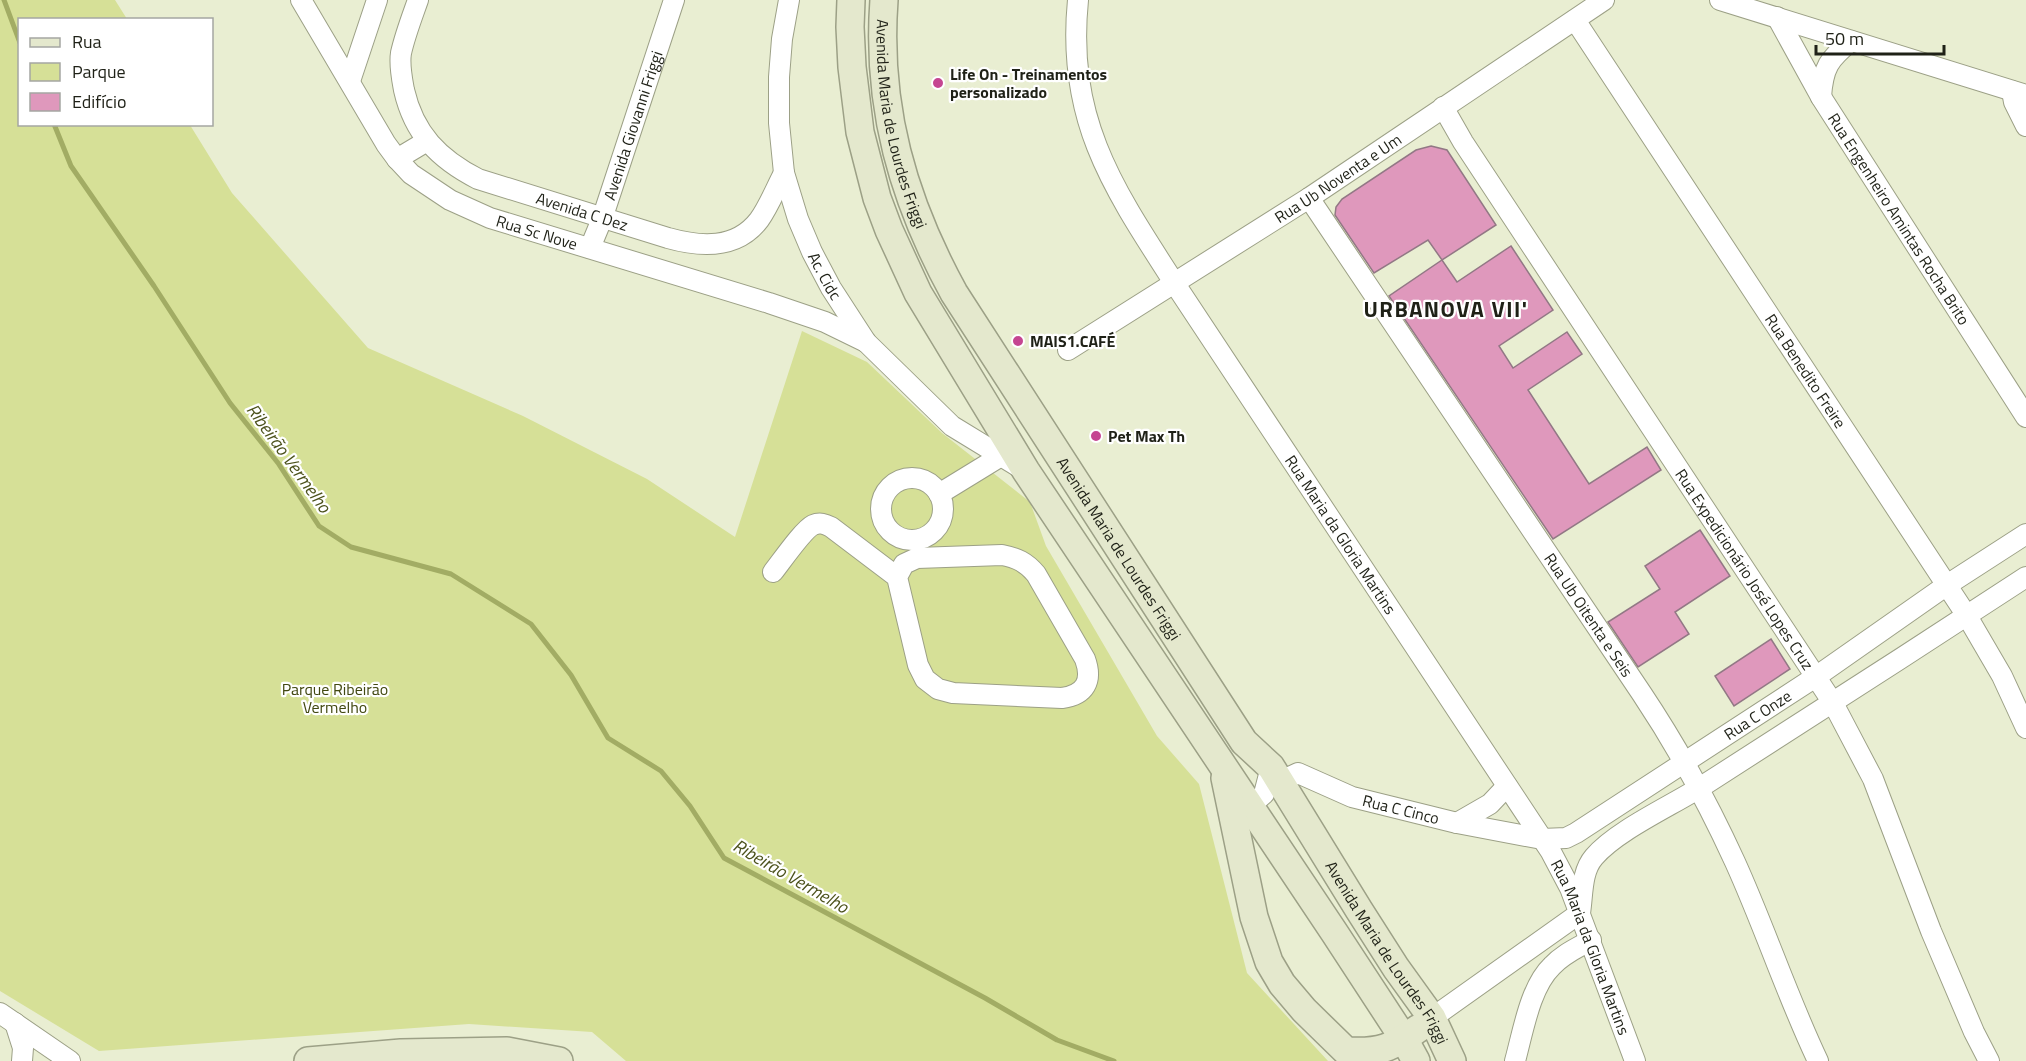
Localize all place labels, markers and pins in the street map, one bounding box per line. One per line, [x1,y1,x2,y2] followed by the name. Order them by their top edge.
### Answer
[950,62,1107,104] place label: Life On - Treinamentos personalizado
[931,76,945,90] marker: Life On - Treinamentos personalizado
[1030,329,1116,353] place label: MAIS1.CAFÉ
[1011,334,1025,348] marker: MAIS1.CAFÉ
[1108,424,1185,448] place label: Pet Max Th
[1089,429,1103,443] marker: Pet Max Th

